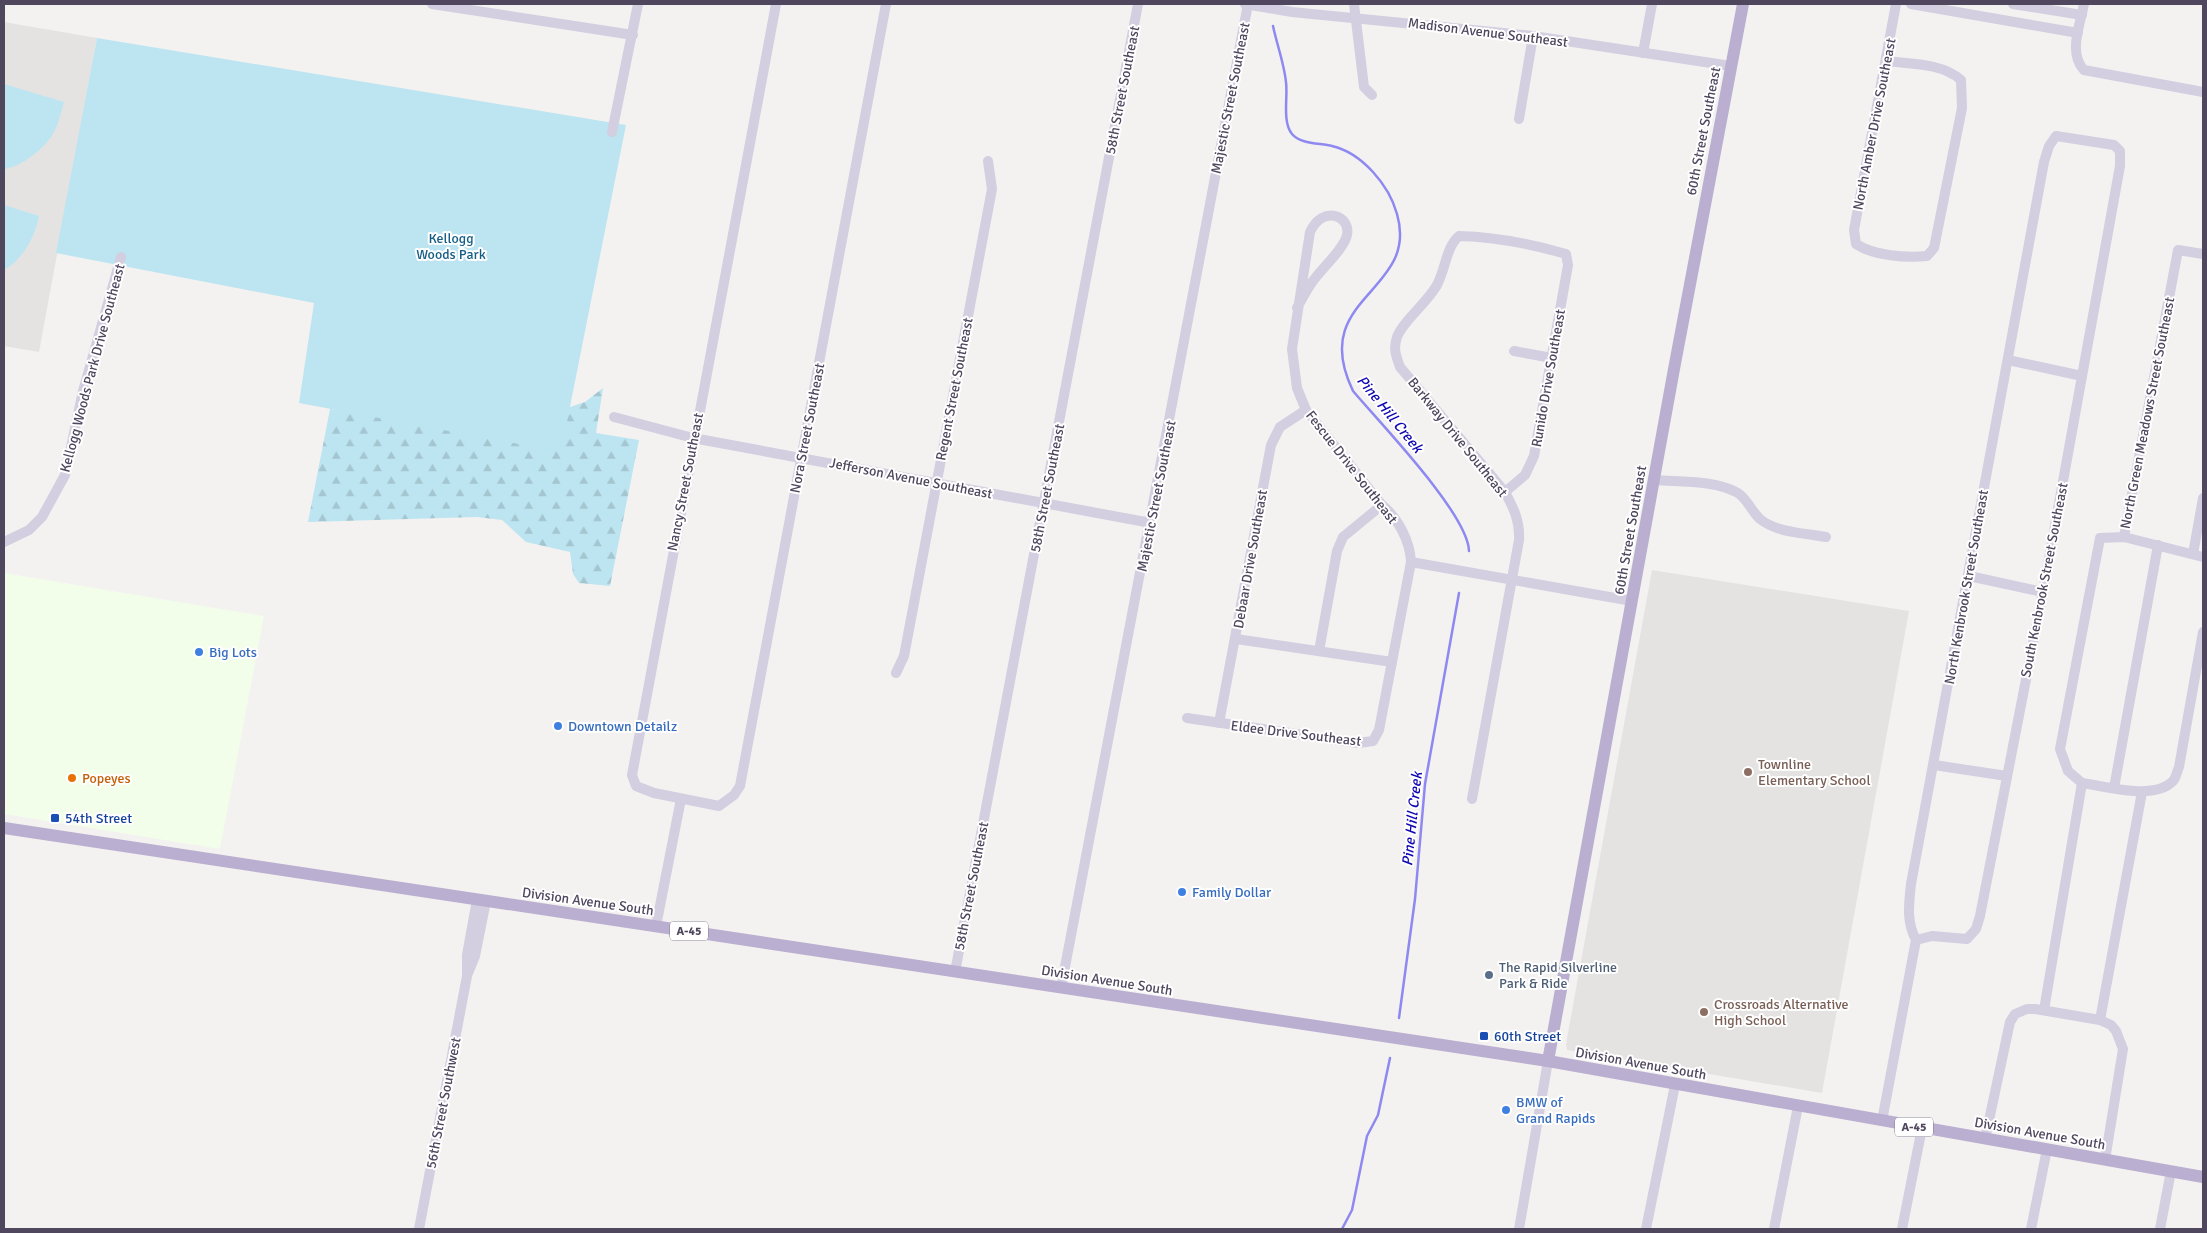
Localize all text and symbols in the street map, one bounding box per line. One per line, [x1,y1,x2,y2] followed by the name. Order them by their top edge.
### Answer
[1407,14,1569,51] street label: Madison Avenue Southeast
[1207,21,1254,175] street label: Majestic Street Southeast
[1102,24,1143,156] street label: 58th Street Southeast
[1849,37,1900,212] street label: North Amber Drive Southeast
[1683,65,1724,197] street label: 60th Street Southeast
[416,230,486,263] park label: Kellogg Woods Park
[56,262,129,474] street label: Kellogg Woods Park Drive Southeast
[2117,296,2178,530] street label: North Green Meadows Street Southeast
[1528,308,1569,448] street label: Runido Drive Southeast
[932,316,977,462] street label: Regent Street Southeast
[787,362,828,494] street label: Nora Street Southeast
[1353,372,1428,458] water label: Pine Hill Creek
[1404,374,1511,501] street label: Barkway Drive Southeast
[1302,407,1401,527] street label: Fescue Drive Southeast
[664,411,707,553] street label: Nancy Street Southeast
[1133,419,1180,573] street label: Majestic Street Southeast
[1027,422,1068,554] street label: 58th Street Southeast
[828,454,994,503] street label: Jefferson Avenue Southeast
[1611,464,1650,596] street label: 60th Street Southeast
[2017,481,2072,679] street label: South Kenbrook Street Southeast
[1230,488,1271,630] street label: Debaar Drive Southeast
[1941,488,1992,686] street label: North Kenbrook Street Southeast
[209,644,257,661] place label: Big Lots
[193,646,205,658] marker: Big Lots
[1230,717,1362,750] street label: Eldee Drive Southeast
[568,718,677,735] place label: Downtown Detailz
[552,720,564,732] marker: Downtown Detailz
[1758,756,1871,789] place label: Townline Elementary School
[1742,766,1754,778] marker: Townline Elementary School
[82,770,131,787] place label: Popeyes
[1398,770,1426,867] water label: Pine Hill Creek
[66,772,78,784] marker: Popeyes
[65,810,132,827] place label: 54th Street
[49,812,61,824] marker: 54th Street
[951,820,992,952] street label: 58th Street Southeast
[521,884,655,919] street label: Division Avenue South
[1192,884,1272,901] place label: Family Dollar
[1176,886,1188,898] marker: Family Dollar
[670,921,708,940] road number: A-45
[1499,959,1617,992] place label: The Rapid Silverline Park & Ride
[1040,962,1174,999] street label: Division Avenue South
[1483,969,1495,981] marker: The Rapid Silverline Park & Ride
[1714,996,1848,1029] place label: Crossroads Alternative High School
[1698,1006,1710,1018] marker: Crossroads Alternative High School
[1494,1028,1561,1045] place label: 60th Street
[1478,1030,1490,1042] marker: 60th Street
[422,1036,465,1170] street label: 56th Street Southwest
[1574,1044,1708,1083] street label: Division Avenue South
[1516,1094,1595,1127] place label: BMW of Grand Rapids
[1500,1104,1512,1116] marker: BMW of Grand Rapids
[1973,1114,2107,1153] street label: Division Avenue South
[1895,1118,1933,1136] road number: A-45

